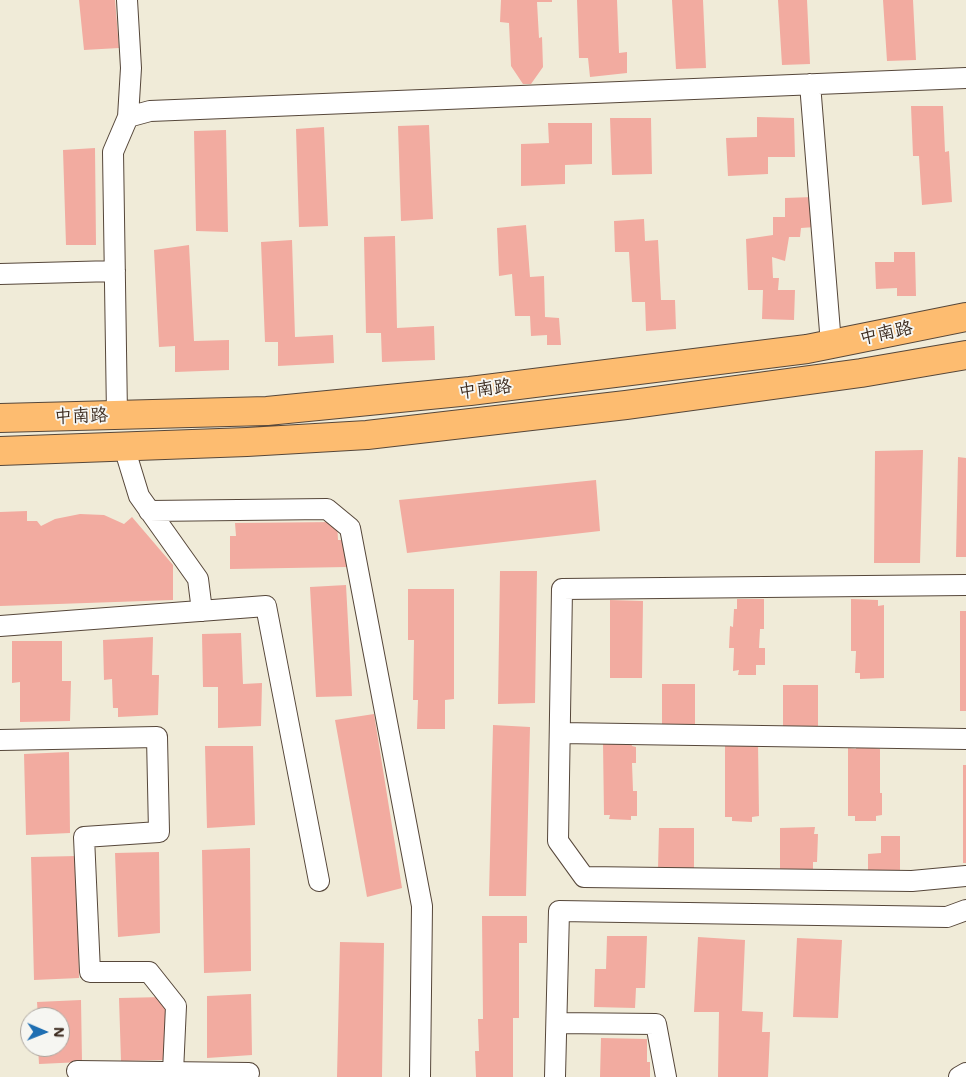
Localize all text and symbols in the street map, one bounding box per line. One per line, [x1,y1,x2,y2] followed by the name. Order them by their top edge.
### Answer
[857,317,915,349] street label: 中南路
[457,375,513,403] street label: 中南路
[54,404,108,428] street label: 中南路
[20,1007,70,1057] north arrow
[50,1027,69,1038] text: N

